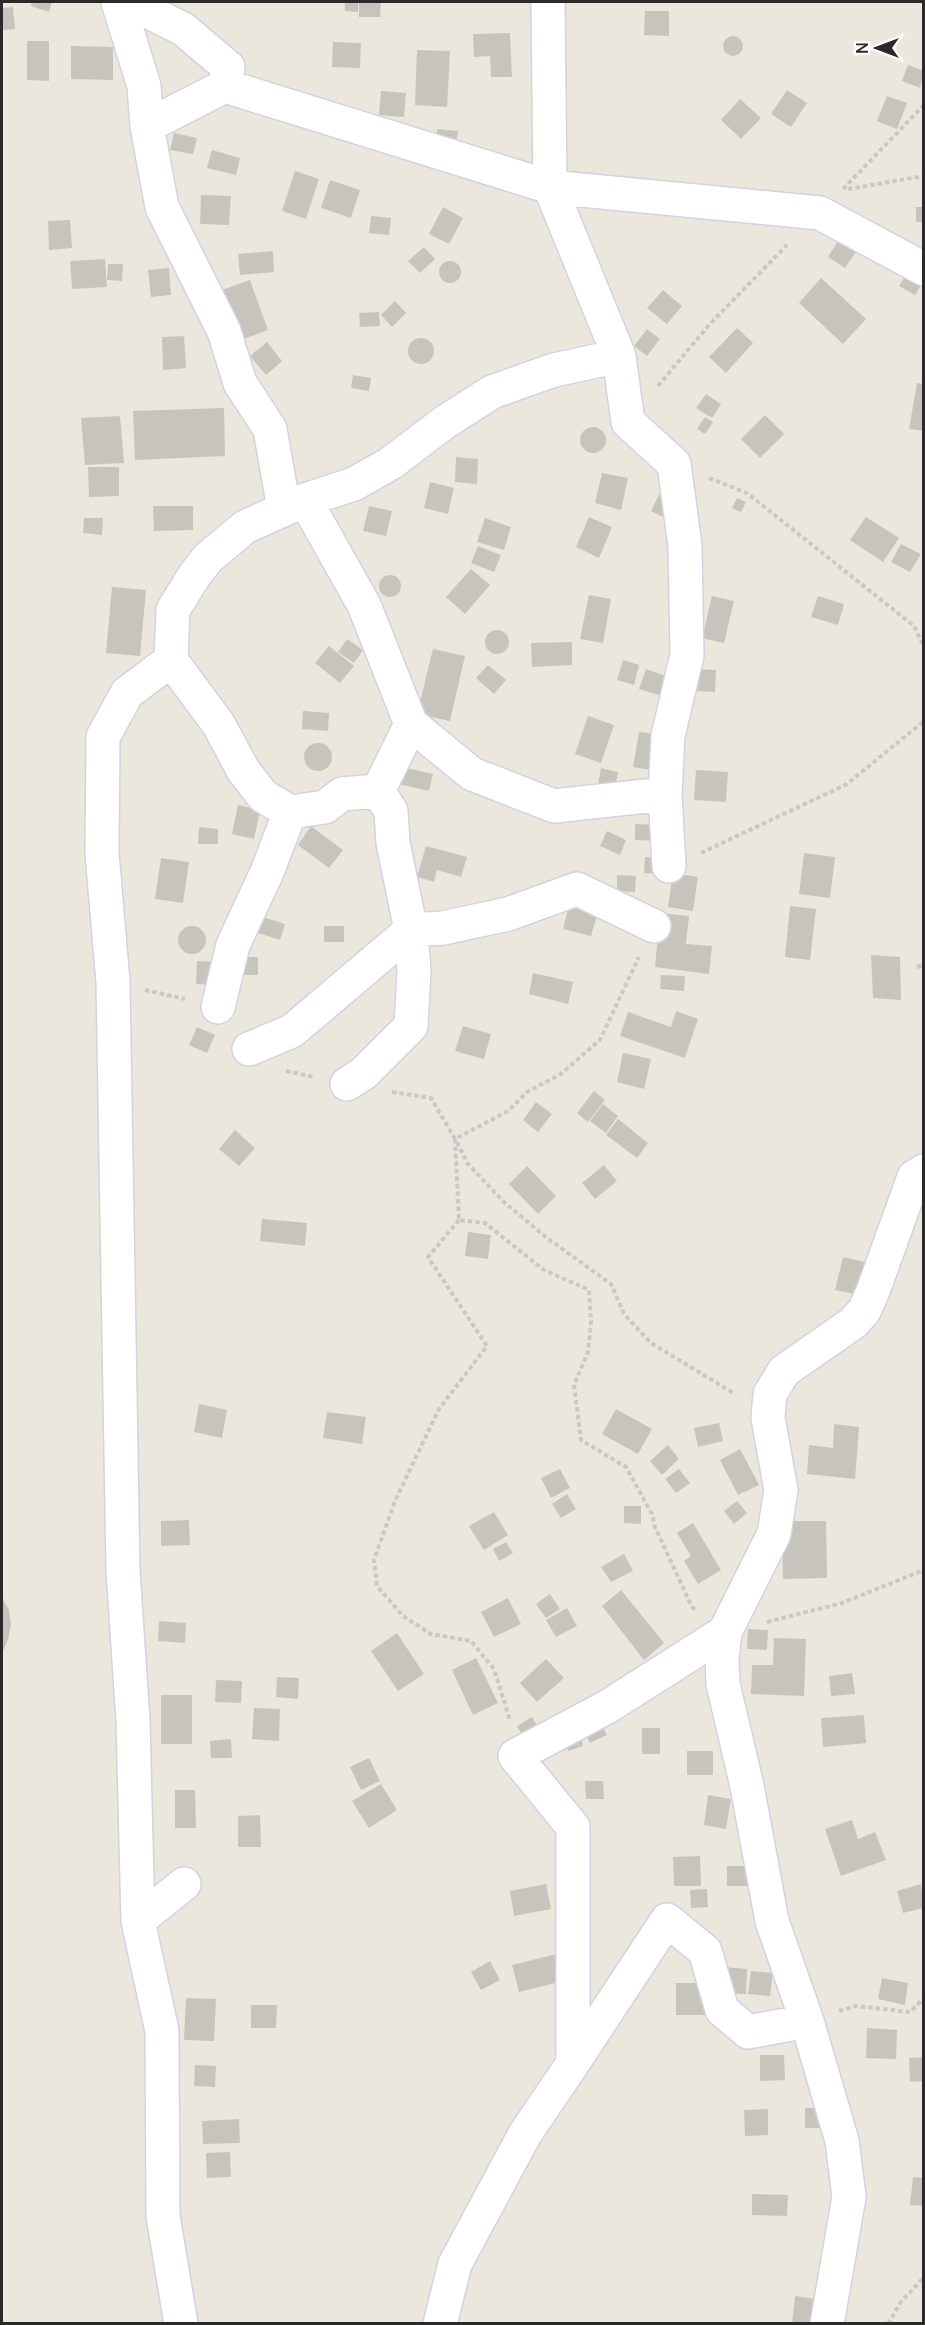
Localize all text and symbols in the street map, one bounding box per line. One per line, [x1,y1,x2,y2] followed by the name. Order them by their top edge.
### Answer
[847,18,907,78] north arrow
[851,42,873,54] text: N

